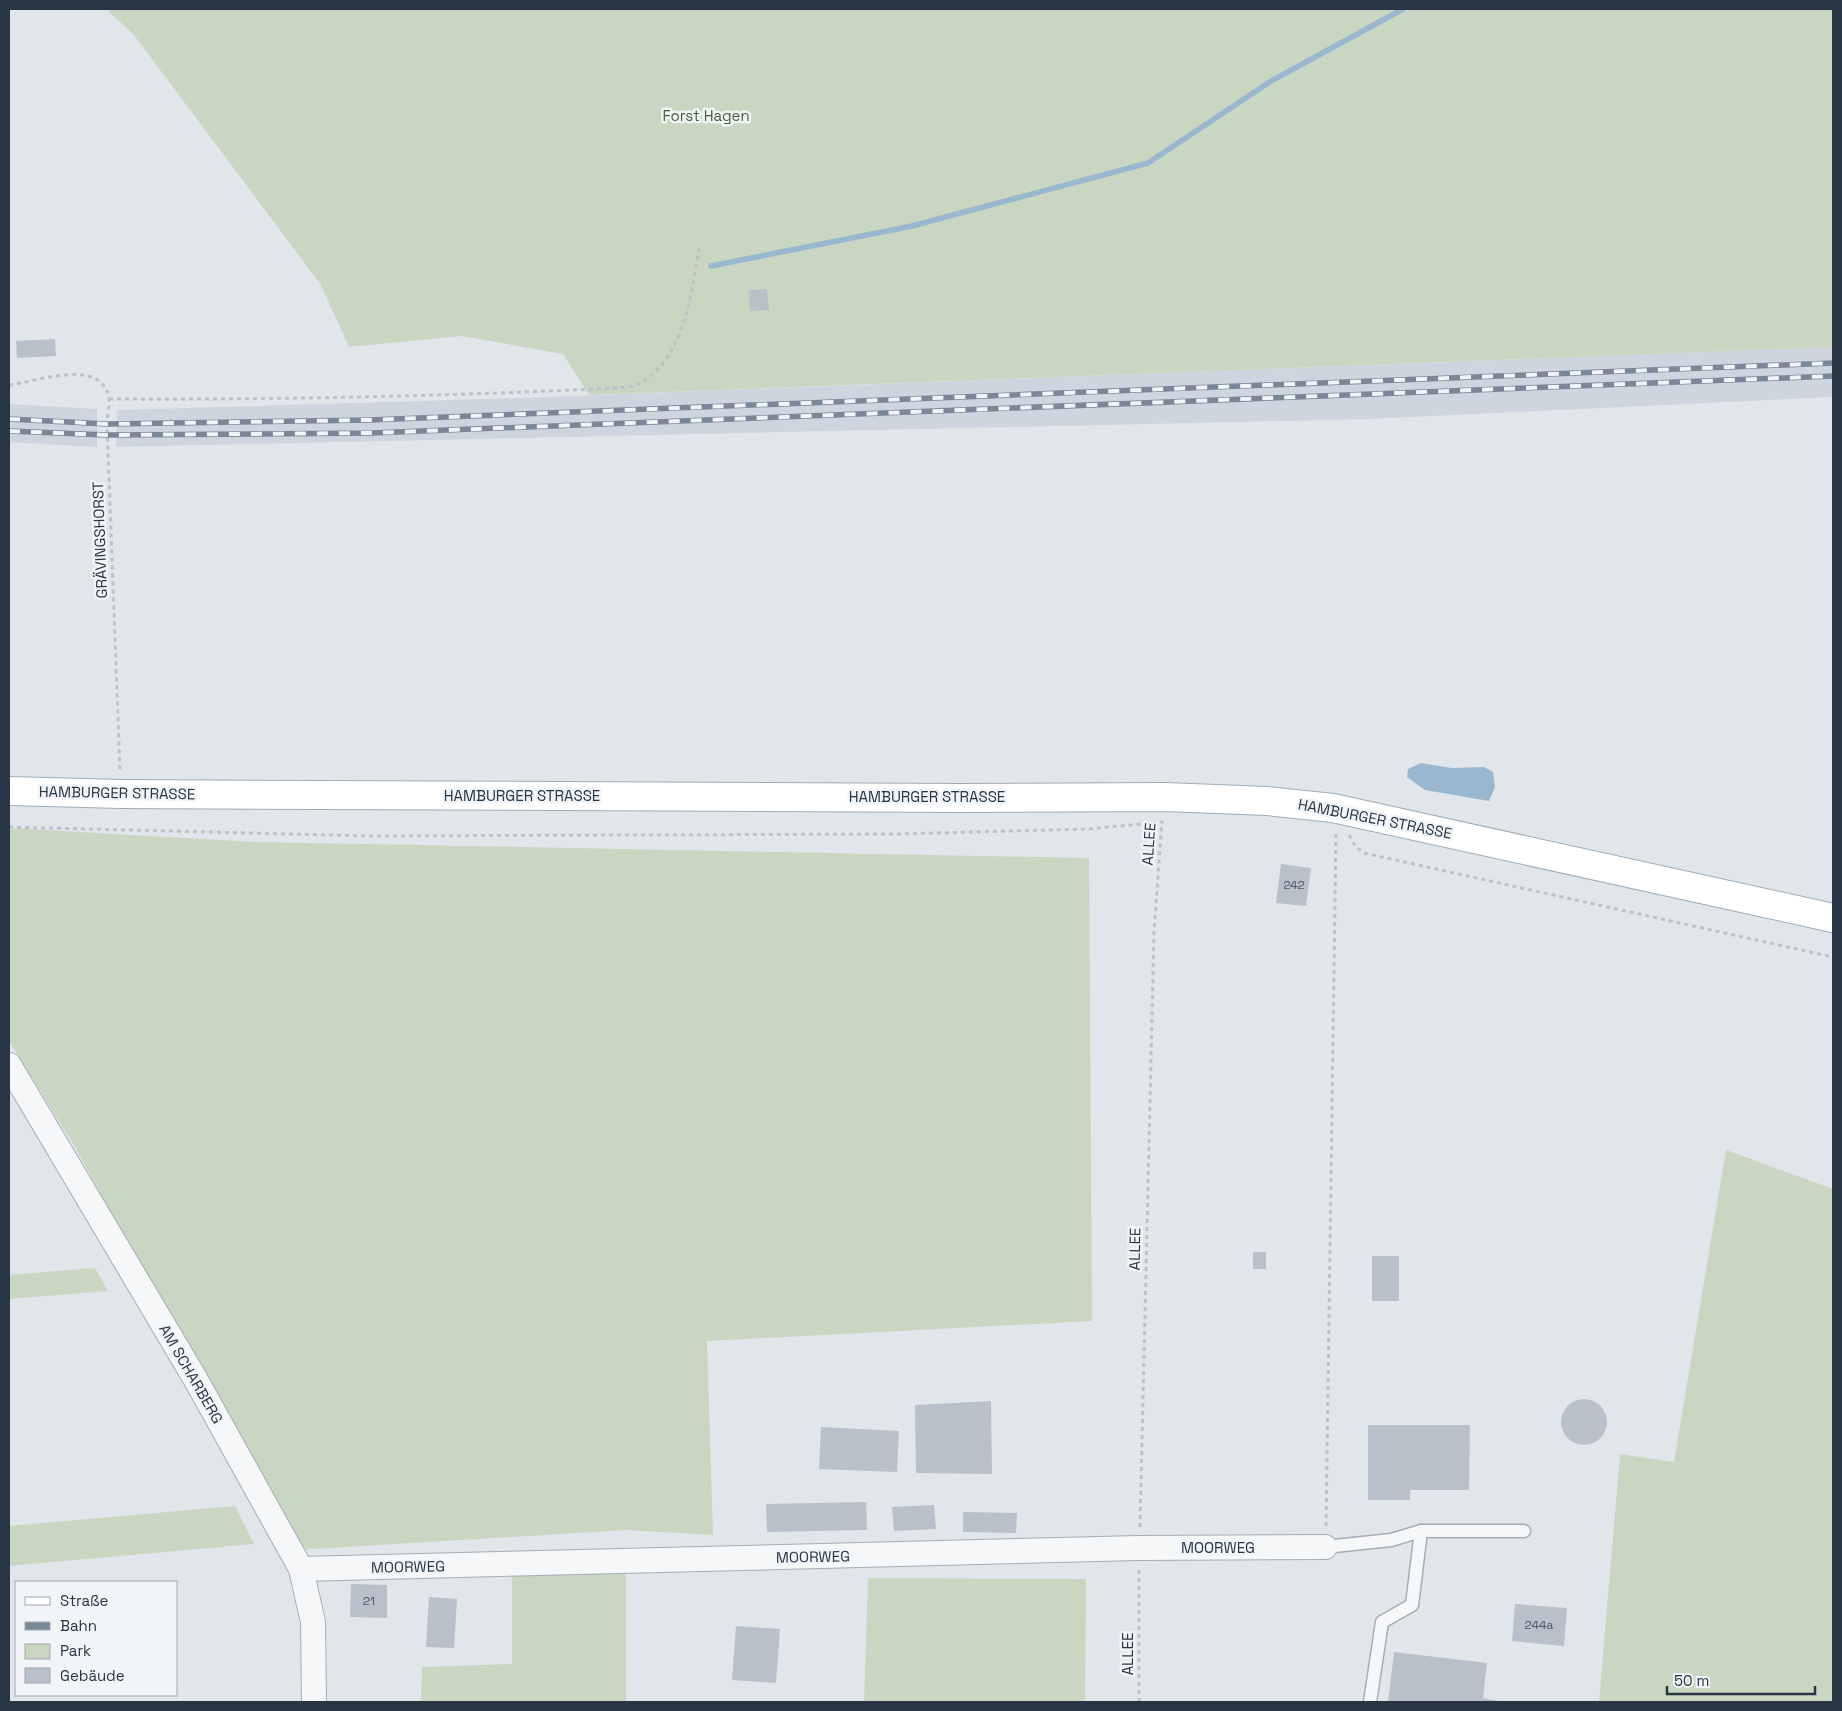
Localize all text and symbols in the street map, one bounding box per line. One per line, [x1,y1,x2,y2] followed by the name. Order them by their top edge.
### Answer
[662,106,750,125] park label: Forst Hagen
[88,481,111,599] street label: GRÄVINGSHORST
[39,782,195,803] street label: HAMBURGER STRASSE
[444,786,600,805] street label: HAMBURGER STRASSE
[849,787,1005,806] street label: HAMBURGER STRASSE
[1296,794,1454,843] street label: HAMBURGER STRASSE
[1138,822,1159,866] street label: ALLEE
[1283,877,1305,893] house number: 242
[1125,1227,1144,1271] street label: ALLEE
[155,1321,228,1427] street label: AM SCHARBERG
[1181,1538,1255,1557] street label: MOORWEG
[776,1546,850,1567] street label: MOORWEG
[371,1556,445,1577] street label: MOORWEG
[15,1581,178,1696] legend
[60,1591,109,1610] text: Straße
[363,1593,375,1609] house number: 21
[60,1616,97,1635] text: Bahn
[1525,1617,1553,1633] house number: 244a
[1118,1633,1137,1675] street label: ALLEE
[60,1641,91,1660] text: Park
[1667,1664,1814,1696] scale bar
[60,1666,125,1685] text: Gebäude
[1674,1671,1709,1690] text: 50 m

